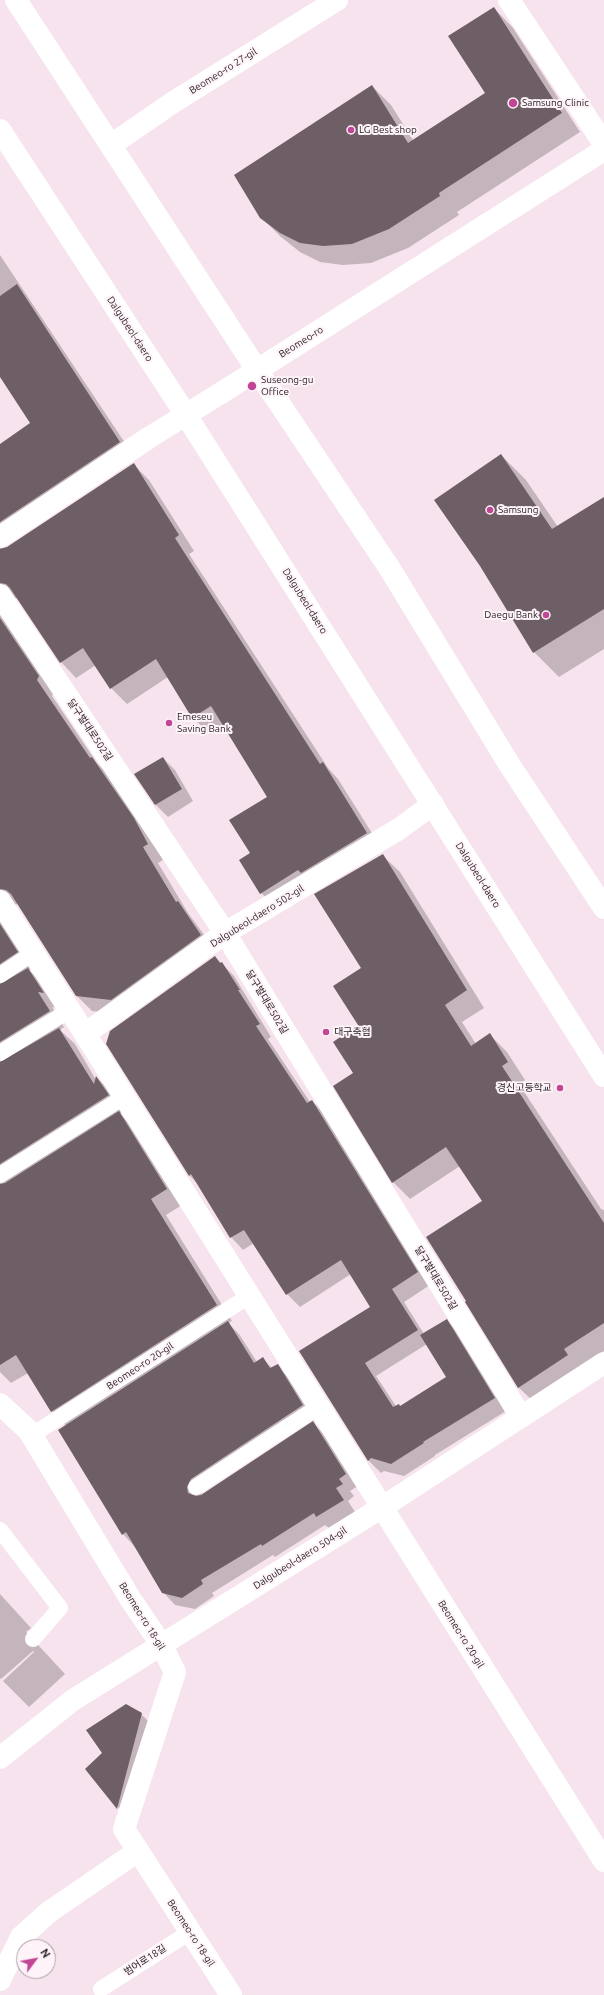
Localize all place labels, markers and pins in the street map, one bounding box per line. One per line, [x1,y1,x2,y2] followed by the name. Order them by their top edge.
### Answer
[507,97,519,109] marker: Samsung Clinic
[522,97,589,109] place label: Samsung Clinic
[359,124,417,136] place label: LG Best shop
[346,125,356,135] marker: LG Best shop
[261,374,313,398] place label: Suseong-gu Office
[246,380,258,392] marker: Suseong-gu Office
[498,504,539,516] place label: Samsung
[485,505,495,515] marker: Samsung
[484,609,538,621] place label: Daegu Bank
[541,610,551,620] marker: Daegu Bank
[177,711,231,734] place label: Emeseu Saving Bank
[164,718,174,728] marker: Emeseu Saving Bank
[334,1026,371,1038] place label: 대구축협
[321,1027,331,1037] marker: 대구축협
[497,1082,552,1094] place label: 경신고등학교
[555,1083,565,1093] marker: 경신고등학교

